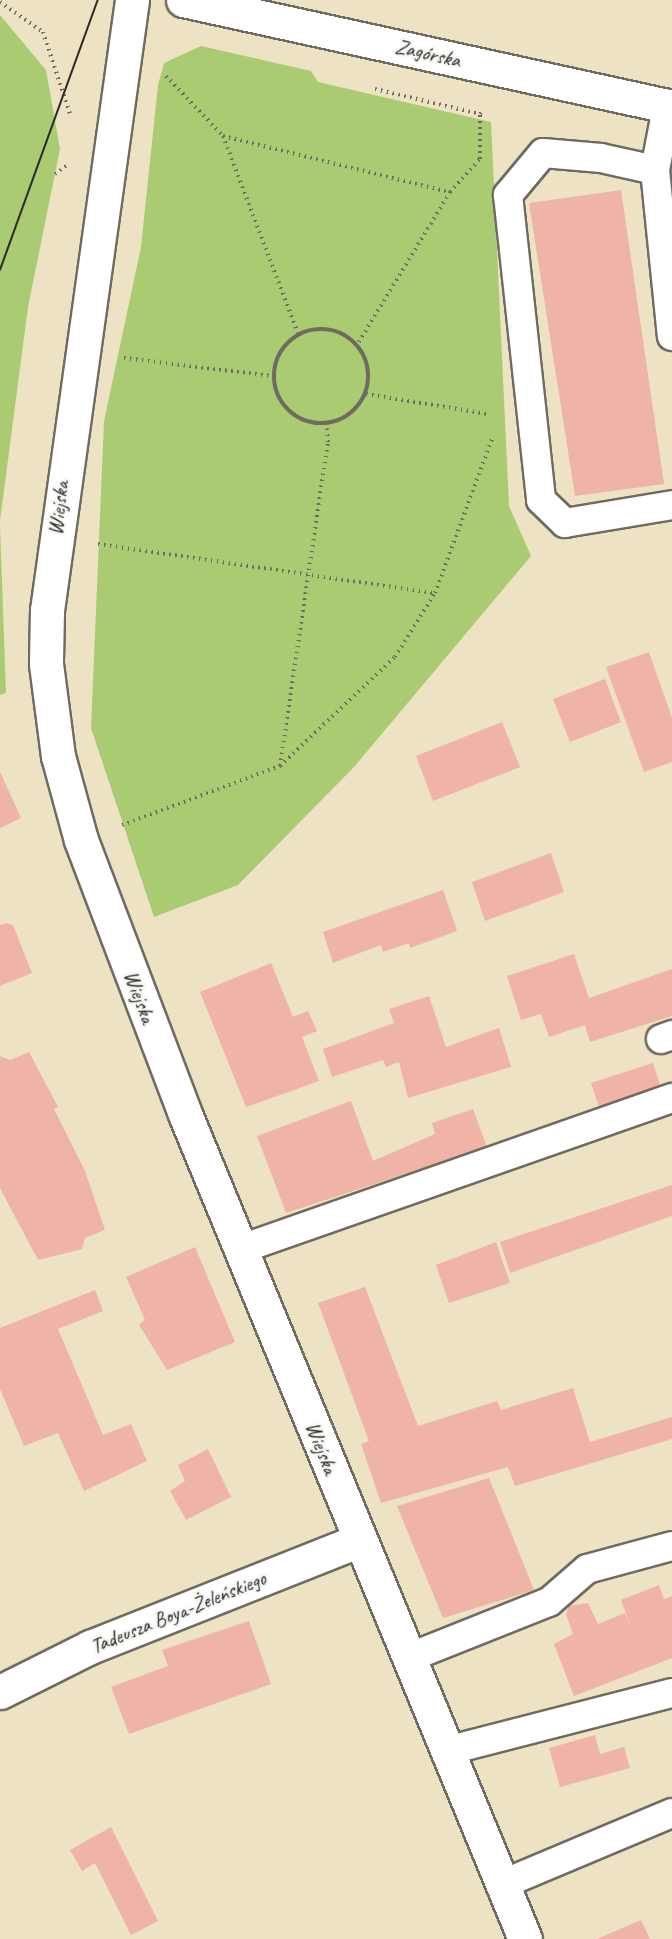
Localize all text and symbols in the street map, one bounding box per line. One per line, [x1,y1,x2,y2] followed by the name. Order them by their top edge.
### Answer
[393,33,463,73] street label: Zagórska
[43,480,73,536] street label: Wiejska
[119,967,161,1027] street label: Wiejska
[300,1418,344,1478] street label: Wiejska
[87,1565,269,1659] street label: Tadeusza Boya-Żeleńskiego

